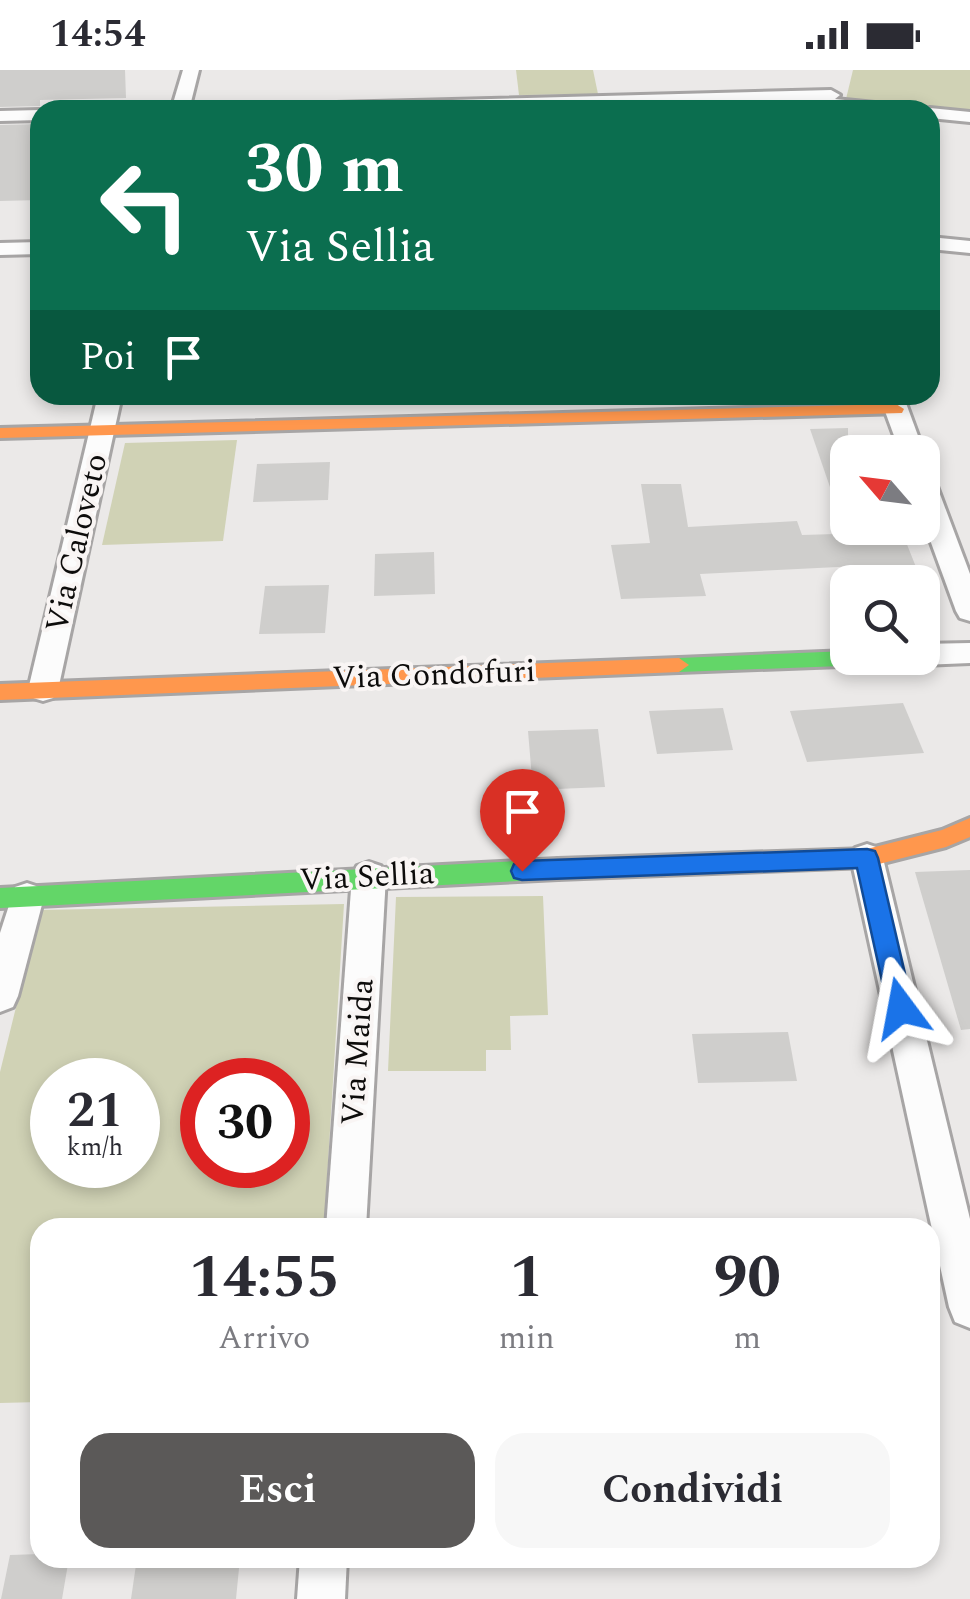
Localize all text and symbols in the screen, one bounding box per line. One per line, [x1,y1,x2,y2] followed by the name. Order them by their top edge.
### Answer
[50,6,145,64] text: 14:54
[245,117,404,223] text: 30 m
[80,140,210,270] icon: left
[245,213,435,282] text: Via Sellia
[80,329,136,387] text: Poi
[156,330,211,385] icon: arrive
[830,435,940,545] north arrow
[830,435,940,675] map controls
[33,449,121,637] street label: Via Caloveto
[830,565,940,675] button: search
[332,647,536,703] street label: Via Condofuri
[480,769,565,872] pin
[495,784,550,839] icon: arrive
[298,849,436,905] street label: Via Sellia
[849,956,953,1060] position arrow
[328,977,388,1127] street label: Via Maida
[180,1058,310,1188] speed limit sign: 30
[67,1073,123,1149] text: 21
[67,1129,123,1167] text: km/h
[189,1232,340,1324] text: 14:55
[510,1232,544,1324] text: 1
[714,1232,781,1324] text: 90
[218,1314,310,1363] text: Arrivo
[499,1314,555,1363] text: min
[734,1314,761,1363] text: m
[80,1433,475,1548] button: Esci
[495,1433,890,1548] button: Condividi

